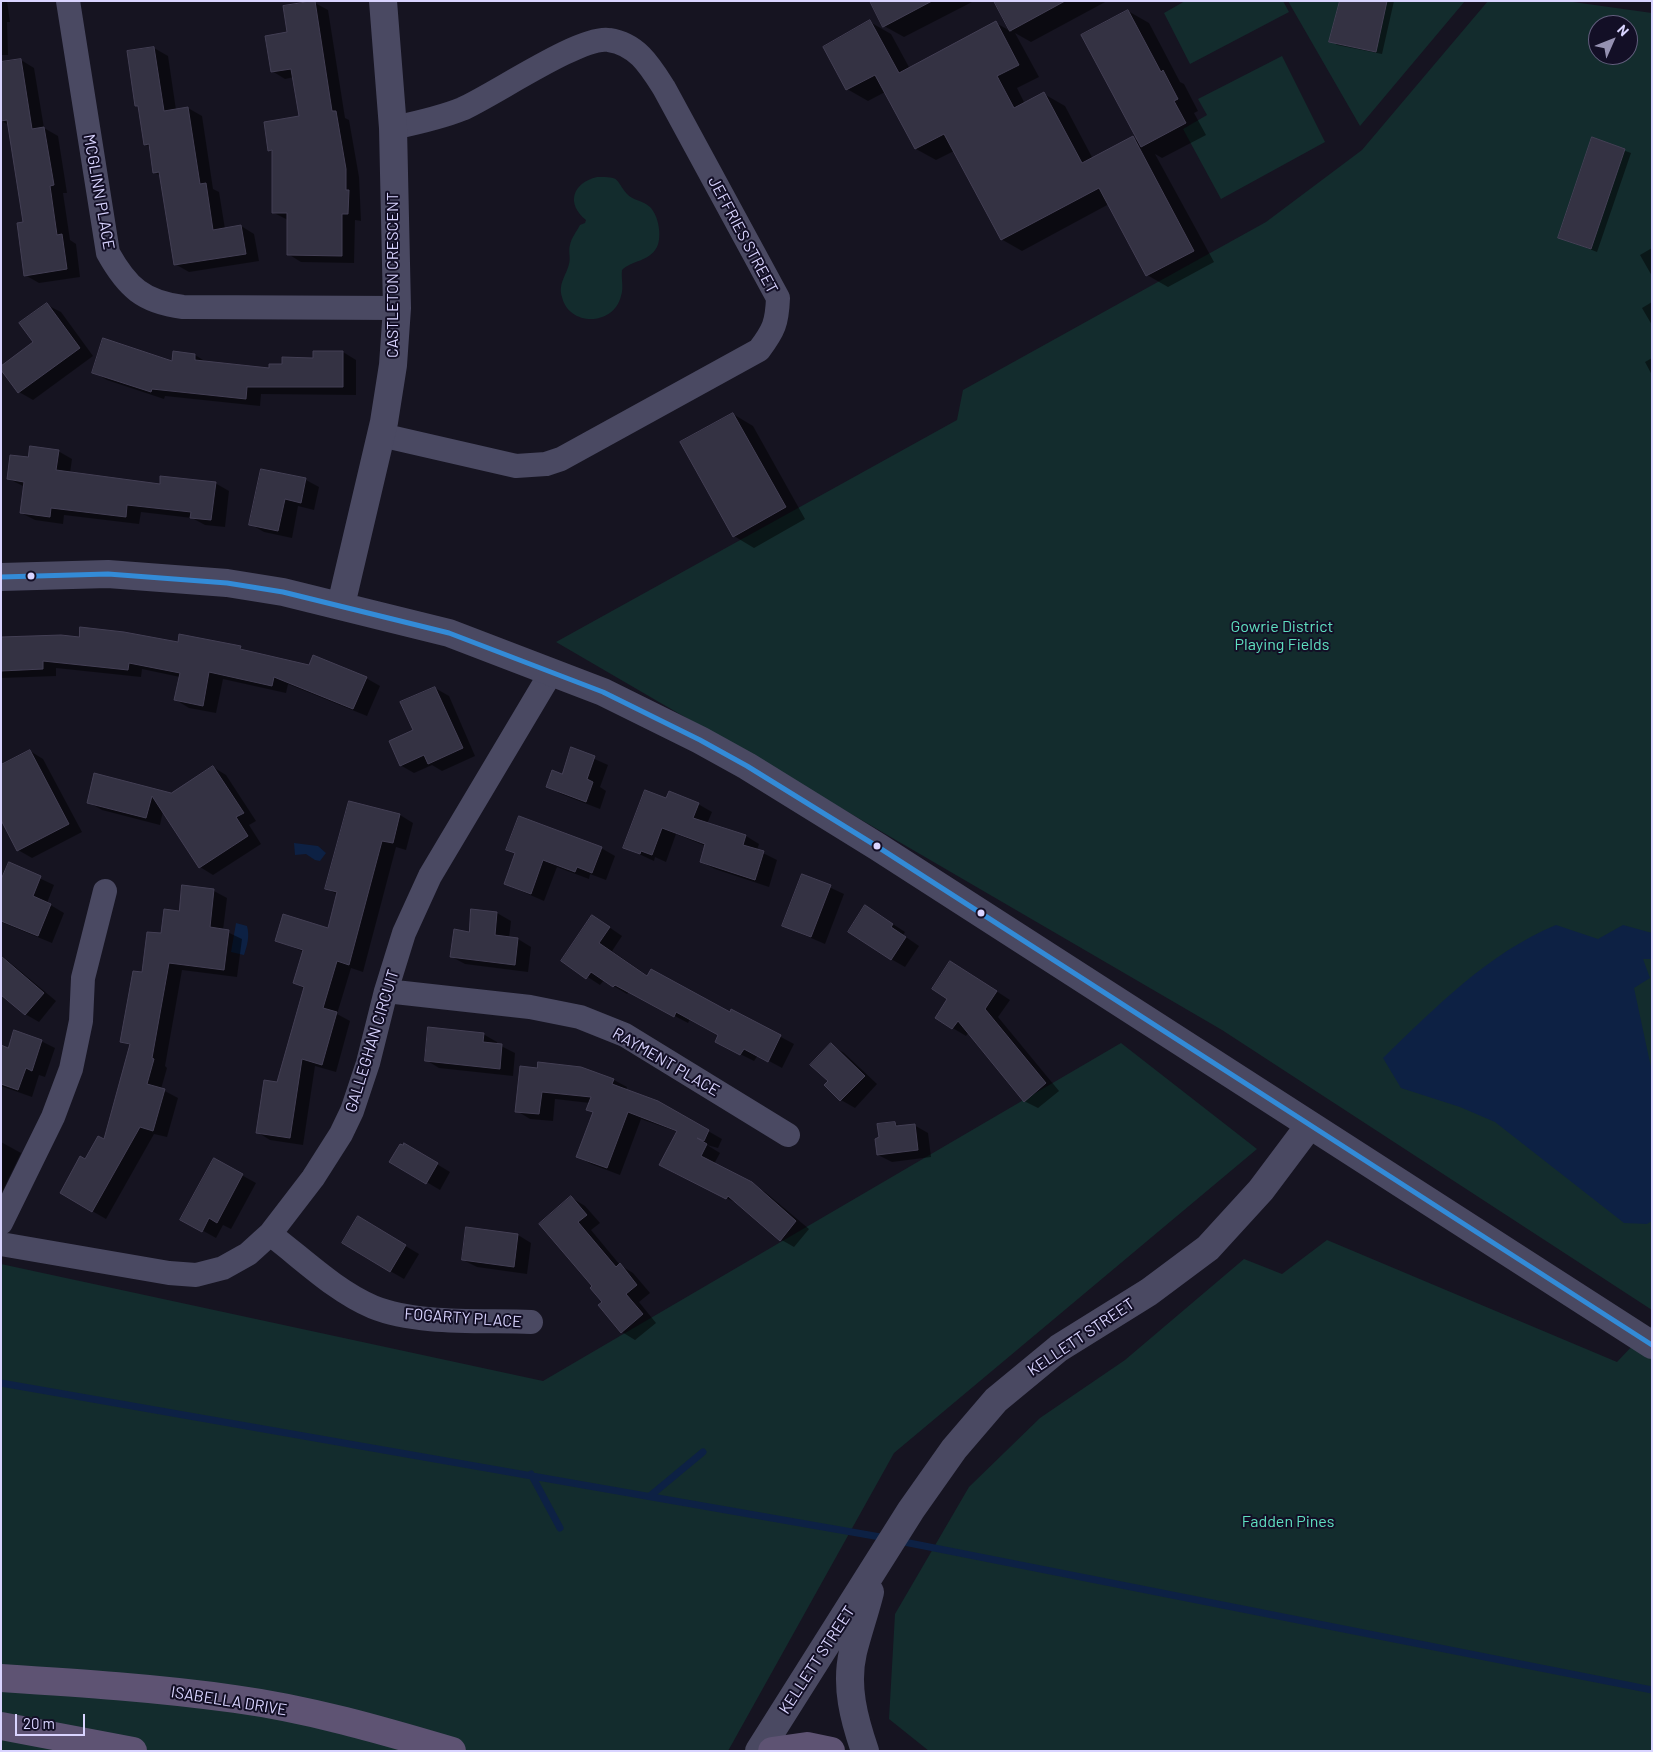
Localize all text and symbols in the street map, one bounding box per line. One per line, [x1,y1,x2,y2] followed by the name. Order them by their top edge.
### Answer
[1588,15,1638,65] north arrow
[1614,21,1633,39] text: N
[79,133,119,251] street label: MCGLINN PLACE
[704,173,782,297] street label: JEFFRIES STREET
[383,192,403,358] street label: CASTLETON CRESCENT
[26,571,36,581] unlabelled marker
[1231,617,1333,655] park label: Gowrie District Playing Fields
[872,841,882,851] unlabelled marker
[976,908,986,918] unlabelled marker
[341,967,403,1115] street label: GALLEGHAN CIRCUIT
[609,1024,723,1100] street label: RAYMENT PLACE
[1024,1294,1138,1380] street label: KELLETT STREET
[404,1304,522,1332] street label: FOGARTY PLACE
[1242,1512,1334,1532] park label: Fadden Pines
[775,1602,859,1718] street label: KELLETT STREET
[170,1682,288,1720] street label: ISABELLA DRIVE
[18,1704,88,1736] scale bar
[23,1714,55,1732] text: 20 m

